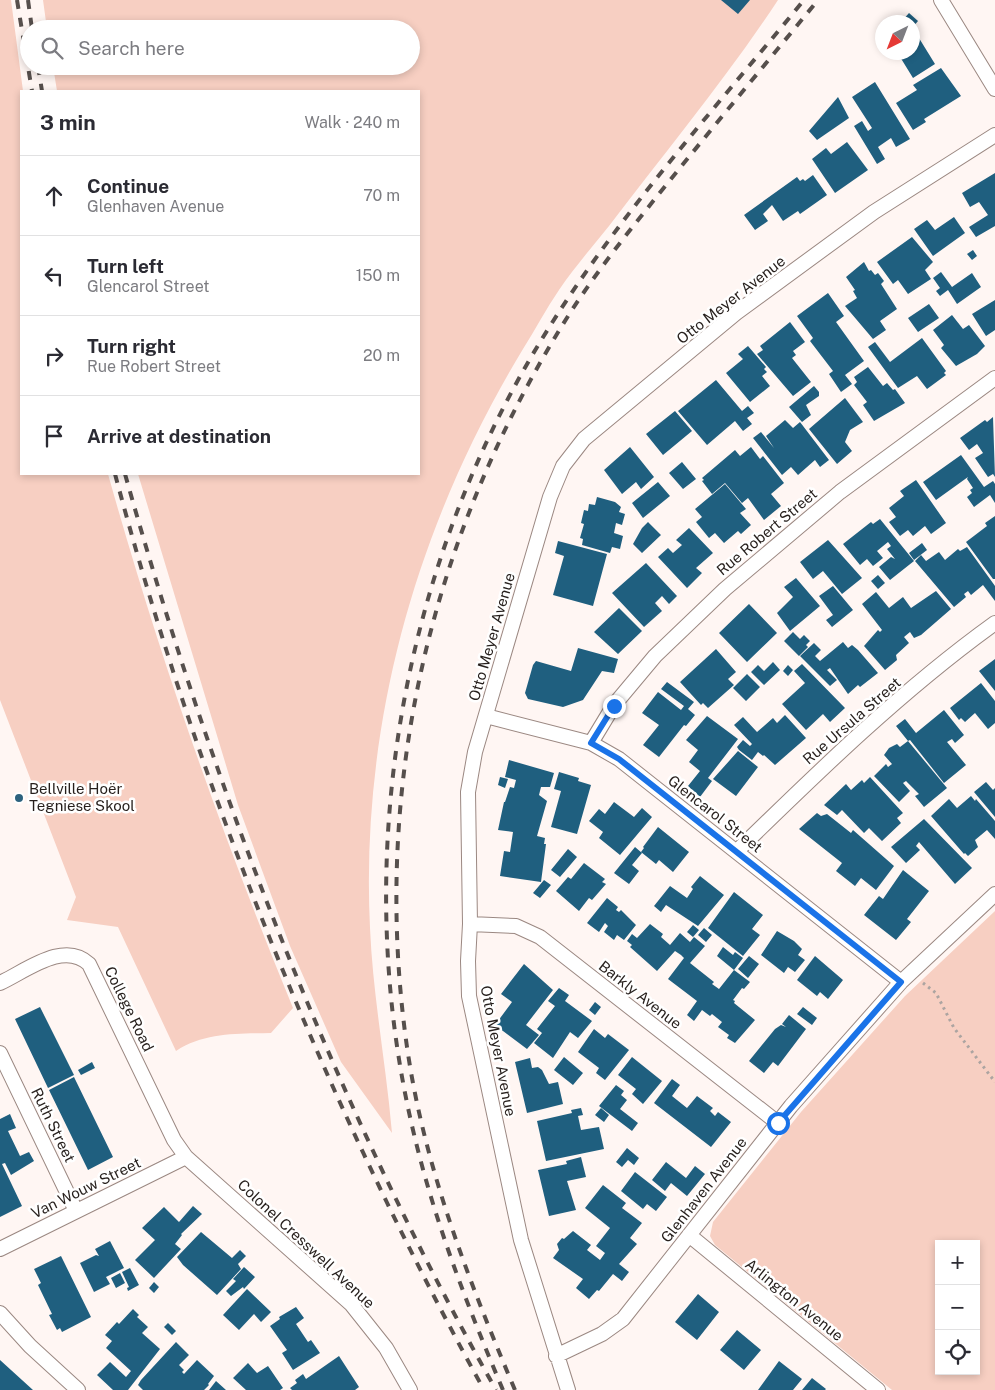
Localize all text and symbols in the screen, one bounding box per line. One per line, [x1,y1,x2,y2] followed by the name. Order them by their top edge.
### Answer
[875,15,920,60] north arrow
[20,20,420,75] search box
[38,34,66,62] icon: search
[78,37,185,59] text: Search here
[40,110,96,135] text: 3 min
[304,113,400,132] text: Walk · 240 m
[87,175,169,197] text: Continue
[40,182,68,210] icon: ahead
[363,186,400,205] text: 70 m
[87,197,224,216] text: Glenhaven Avenue
[673,252,788,347] street label: Otto Meyer Avenue
[87,255,164,277] text: Turn left
[40,262,68,290] icon: left
[356,266,400,285] text: 150 m
[87,277,210,296] text: Glencarol Street
[87,335,176,357] text: Turn right
[40,342,68,370] icon: right
[363,346,400,365] text: 20 m
[87,357,221,376] text: Rue Robert Street
[40,422,68,450] icon: arrive
[87,425,271,447] text: Arrive at destination
[713,485,820,578] street label: Rue Robert Street
[465,571,518,703] street label: Otto Meyer Avenue
[799,674,904,768] street label: Rue Ursula Street
[603,695,626,718] route end
[665,772,766,856] street label: Glencarol Street
[29,780,135,814] place label: Bellville Hoër Tegniese Skool
[13,792,25,804] marker: Bellville Hoër Tegniese Skool
[596,957,685,1032] street label: Barkly Avenue
[102,964,157,1054] street label: College Road
[477,984,519,1118] street label: Otto Meyer Avenue
[28,1085,79,1165] street label: Ruth Street
[767,1112,790,1135] route start
[657,1134,750,1246] street label: Glenhaven Avenue
[28,1154,143,1221] street label: Van Wouw Street
[235,1176,378,1311] street label: Colonel Cresswell Avenue
[935,1240,980,1375] map controls
[935,1240,980,1285] button: +
[742,1255,847,1344] street label: Arlington Avenue
[935,1285,980,1330] button: −
[935,1330,980,1375] button: locate

